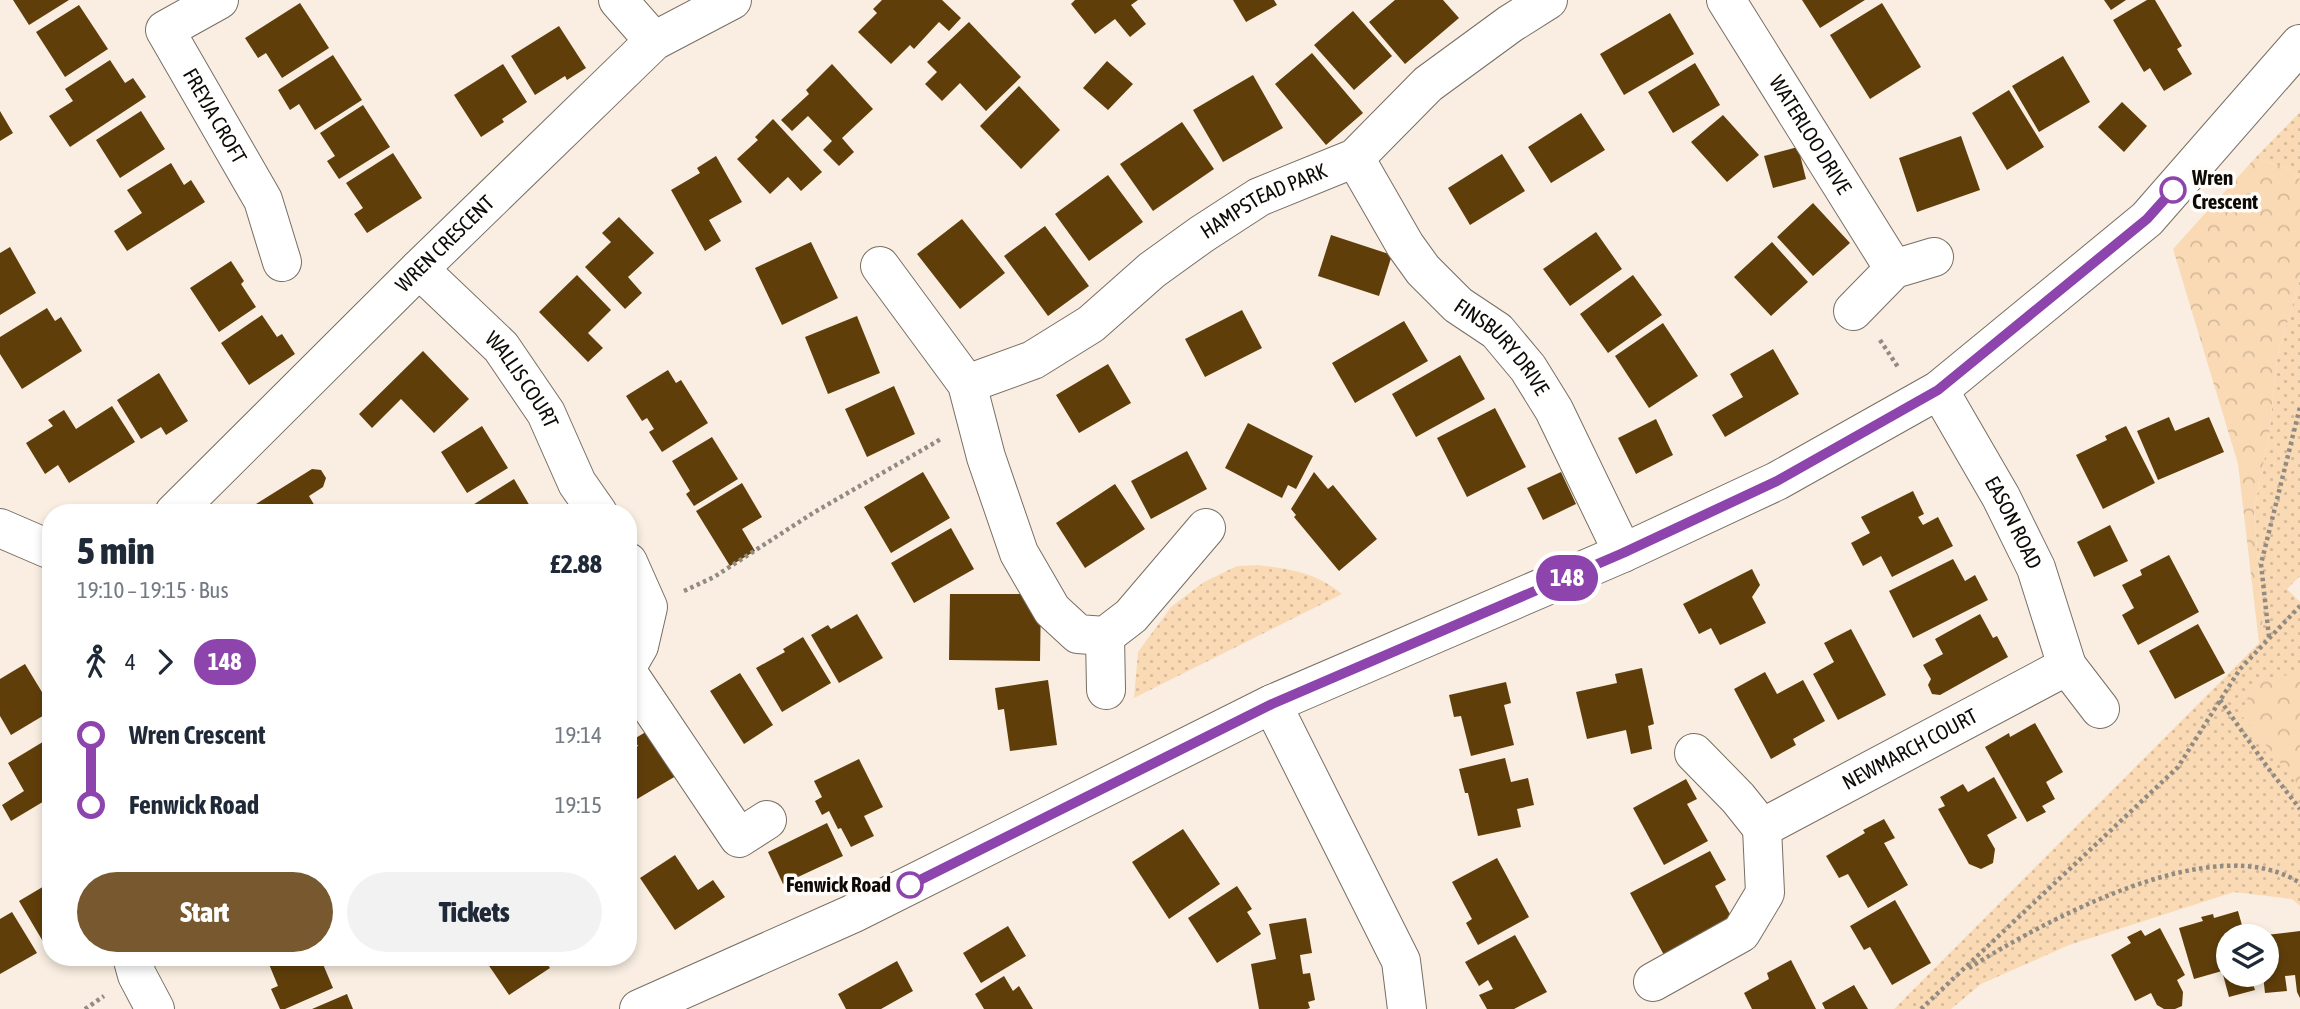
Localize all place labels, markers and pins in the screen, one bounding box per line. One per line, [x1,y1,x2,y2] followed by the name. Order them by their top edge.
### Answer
[2191,165,2258,213] place label: Wren Crescent
[2160,177,2186,203] marker: Wren Crescent
[786,872,891,896] place label: Fenwick Road
[897,872,923,898] marker: Fenwick Road

